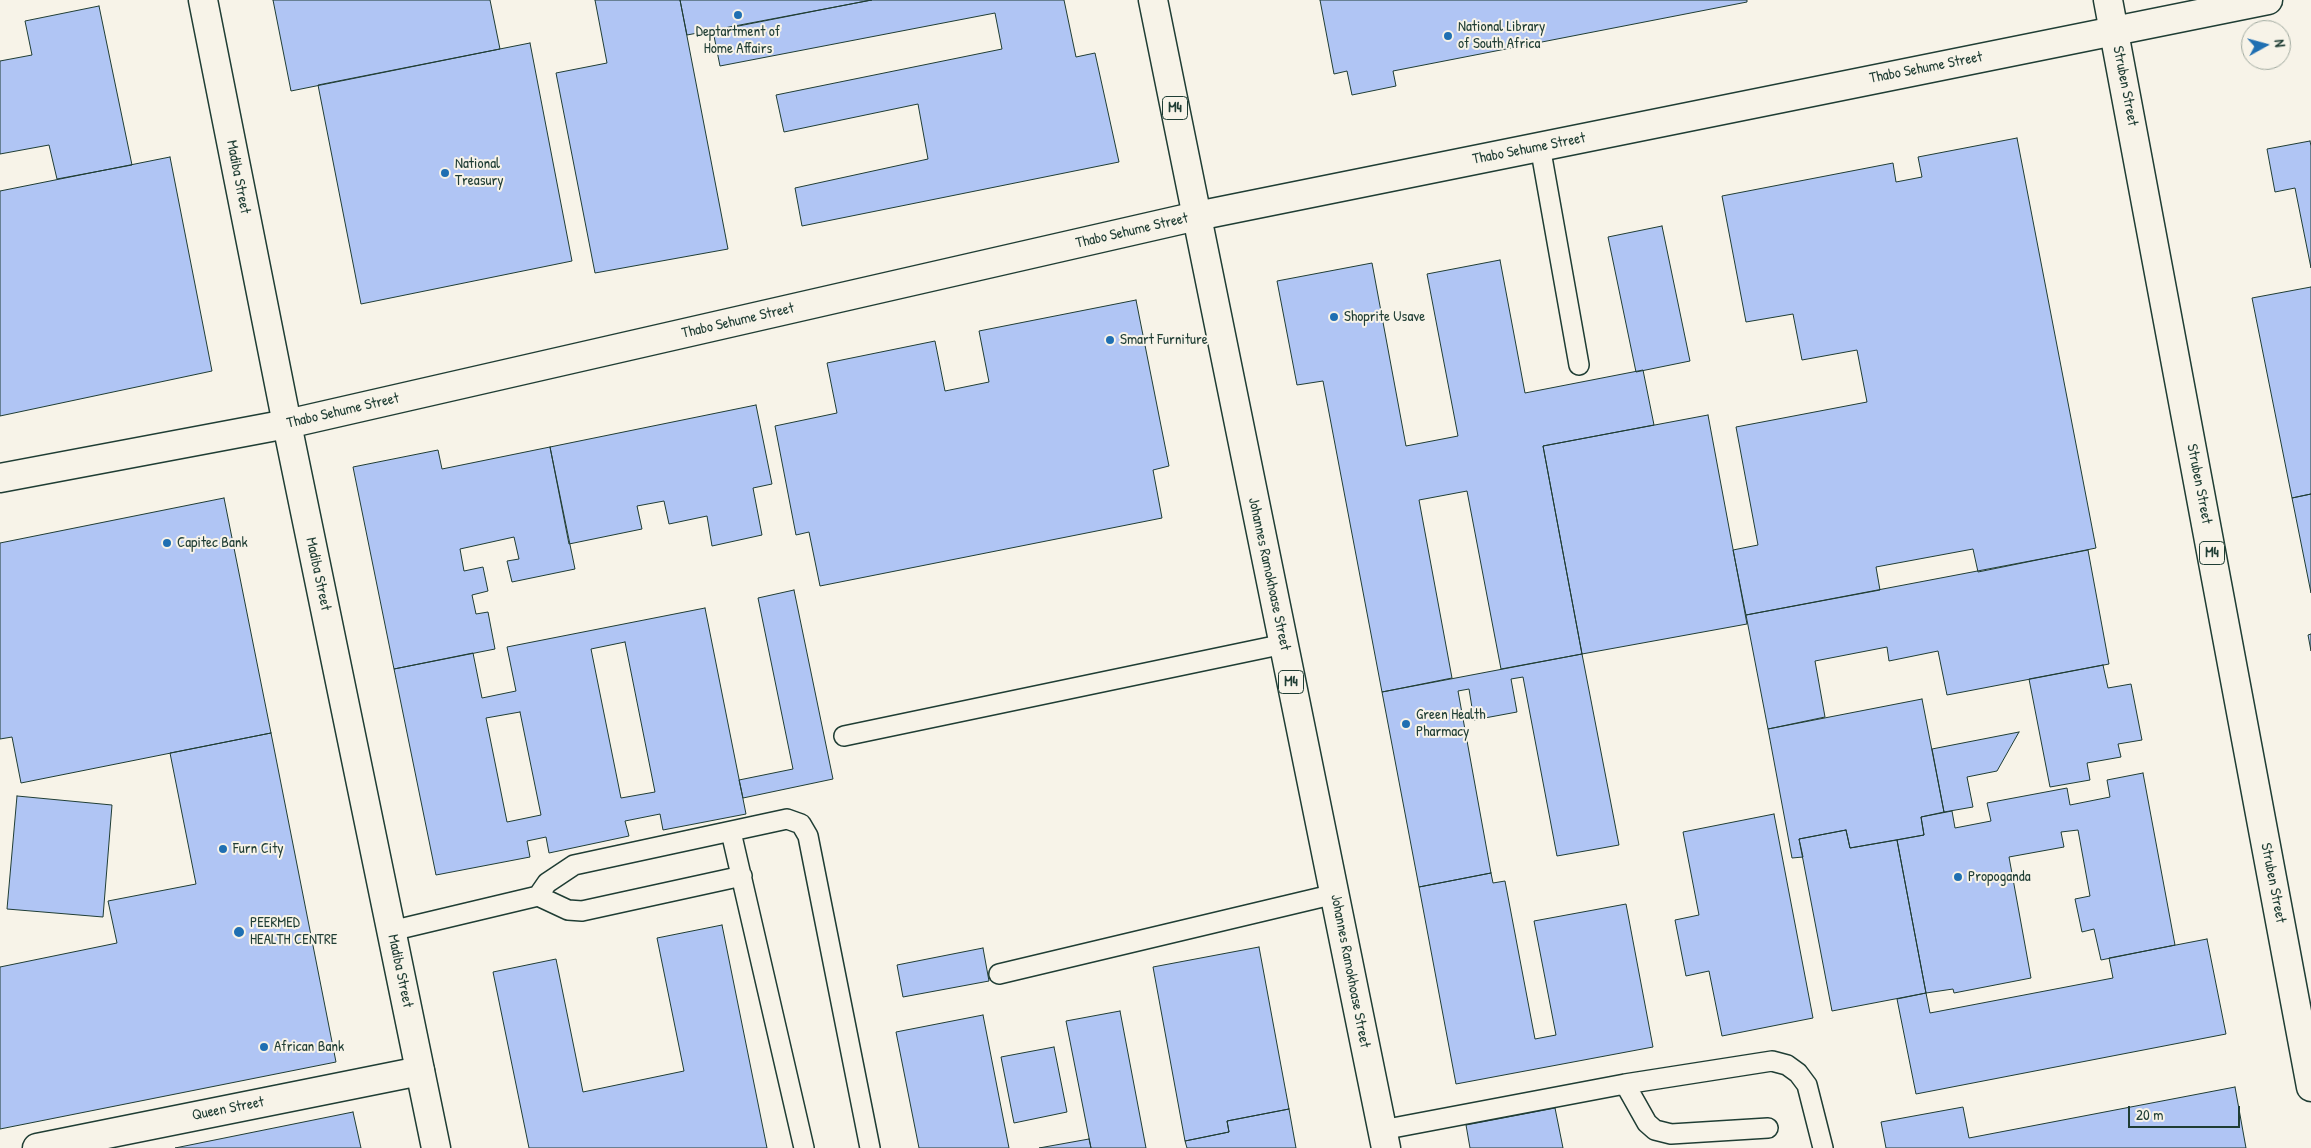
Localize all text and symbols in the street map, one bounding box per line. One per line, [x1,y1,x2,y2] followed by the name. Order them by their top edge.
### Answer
[732,9,744,21] marker: Deptartment of Home Affairs
[1458,18,1545,53] place label: National Library of South Africa
[2241,20,2291,70] north arrow
[696,23,780,58] place label: Deptartment of Home Affairs
[1442,30,1454,42] marker: National Library of South Africa
[2271,38,2290,48] text: N
[2108,44,2142,128] street label: Struben Street
[1868,48,1984,88] street label: Thabo Sehume Street
[1162,96,1188,120] road number: M4
[1471,129,1587,169] street label: Thabo Sehume Street
[222,139,254,215] street label: Madiba Street
[455,155,504,190] place label: National Treasury
[439,167,451,179] marker: National Treasury
[1074,209,1190,253] street label: Thabo Sehume Street
[680,299,796,343] street label: Thabo Sehume Street
[1344,308,1425,326] place label: Shoprite Usave
[1328,311,1340,323] marker: Shoprite Usave
[1120,331,1208,349] place label: Smart Furniture
[1104,334,1116,346] marker: Smart Furniture
[285,389,401,433] street label: Thabo Sehume Street
[2182,442,2216,526] street label: Struben Street
[1244,496,1294,652] street label: Johannes Ramokhoase Street
[177,534,248,552] place label: Capitec Bank
[301,536,335,612] street label: Madiba Street
[161,537,173,549] marker: Capitec Bank
[2200,542,2224,564] road number: M4
[1278,670,1304,694] road number: M4
[1416,706,1485,741] place label: Green Health Pharmacy
[1400,718,1412,730] marker: Green Health Pharmacy
[233,840,284,858] place label: Furn City
[2256,841,2290,925] street label: Struben Street
[217,843,229,855] marker: Furn City
[1968,868,2031,886] place label: Propoganda
[1952,871,1964,883] marker: Propoganda
[1326,893,1374,1049] street label: Johannes Ramokhoase Street
[250,914,337,949] place label: PEERMED HEALTH CENTRE
[232,925,246,939] marker: PEERMED HEALTH CENTRE
[383,933,417,1009] street label: Madiba Street
[274,1038,344,1056] place label: African Bank
[258,1041,270,1053] marker: African Bank
[190,1093,266,1125] street label: Queen Street
[2131,1096,2244,1128] scale bar
[2136,1104,2163,1125] text: 20 m

